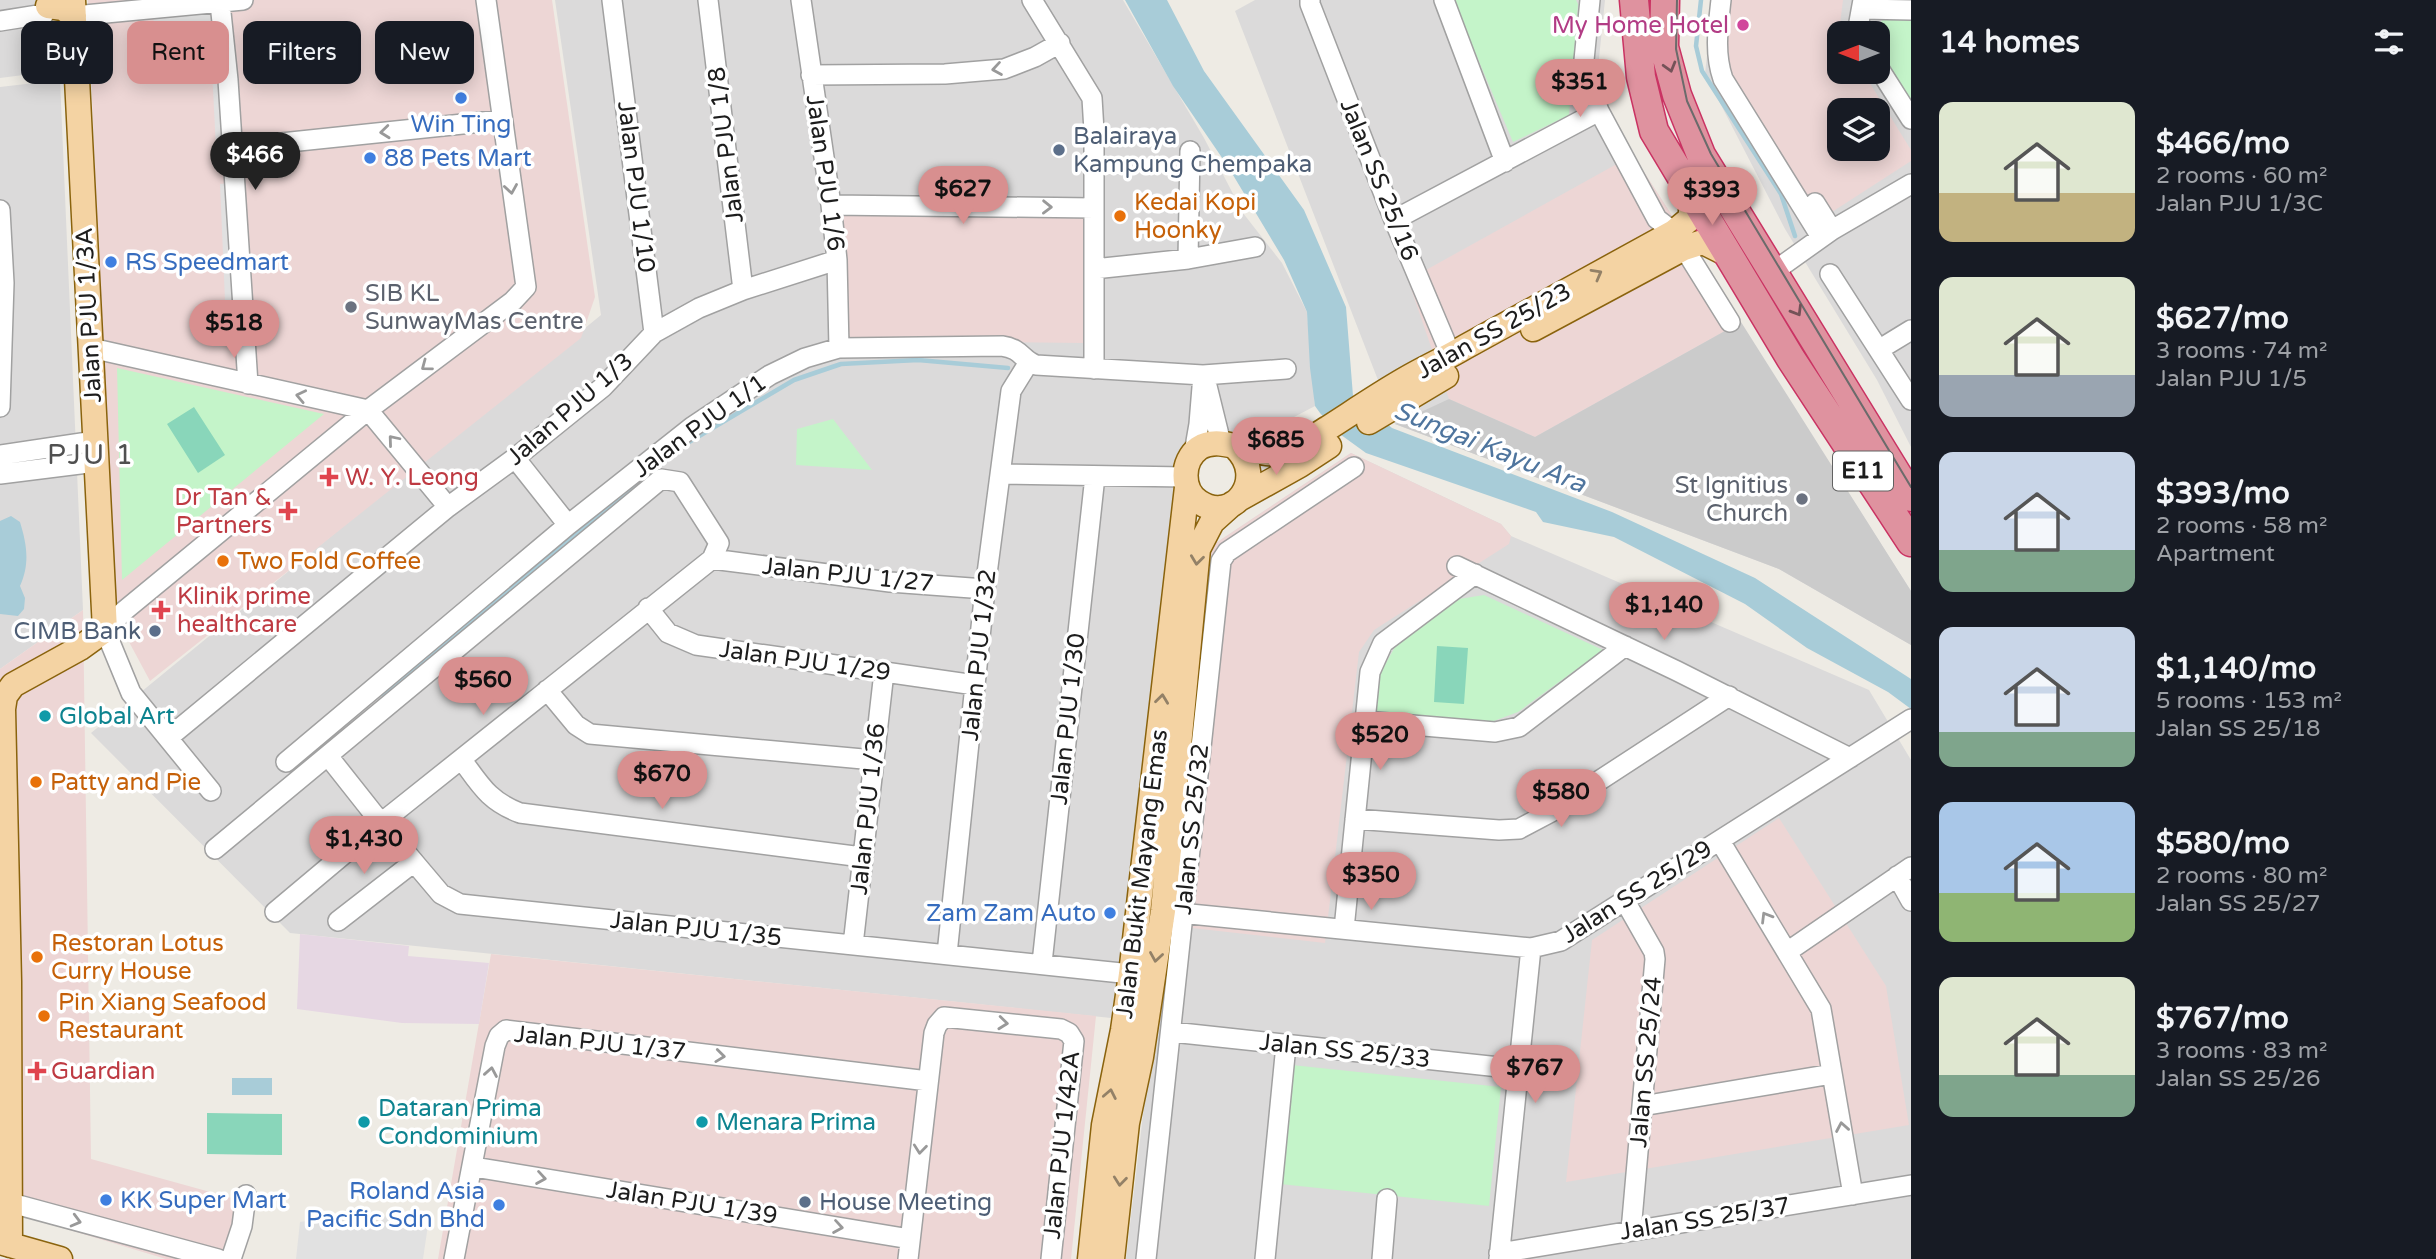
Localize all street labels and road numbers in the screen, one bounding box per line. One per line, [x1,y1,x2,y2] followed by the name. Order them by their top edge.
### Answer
[702,65,750,225] street label: Jalan PJU 1/8
[800,93,850,253] street label: Jalan PJU 1/6
[1333,95,1425,265] street label: Jalan SS 25/16
[611,100,661,274] street label: Jalan PJU 1/10
[70,227,108,403] street label: Jalan PJU 1/3A
[1412,277,1576,385] street label: Jalan SS 25/23
[501,346,639,472] street label: Jalan PJU 1/3
[628,368,772,484] street label: Jalan PJU 1/1
[1833,452,1893,491] road number: E11
[761,552,935,598] street label: Jalan PJU 1/27
[956,568,1002,742] street label: Jalan PJU 1/32
[1045,632,1091,806] street label: Jalan PJU 1/30
[718,635,892,687] street label: Jalan PJU 1/29
[845,722,891,896] street label: Jalan PJU 1/36
[1110,728,1174,1020] street label: Jalan Bukit Mayang Emas
[1169,742,1215,916] street label: Jalan SS 25/32
[1556,834,1718,950] street label: Jalan SS 25/29
[609,906,783,952] street label: Jalan PJU 1/35
[1624,975,1668,1149] street label: Jalan SS 25/24
[513,1020,687,1066] street label: Jalan PJU 1/37
[1258,1028,1432,1074] street label: Jalan SS 25/33
[1038,1049,1086,1241] street label: Jalan PJU 1/42A
[604,1175,780,1231] street label: Jalan PJU 1/39
[1618,1191,1792,1247] street label: Jalan SS 25/37

